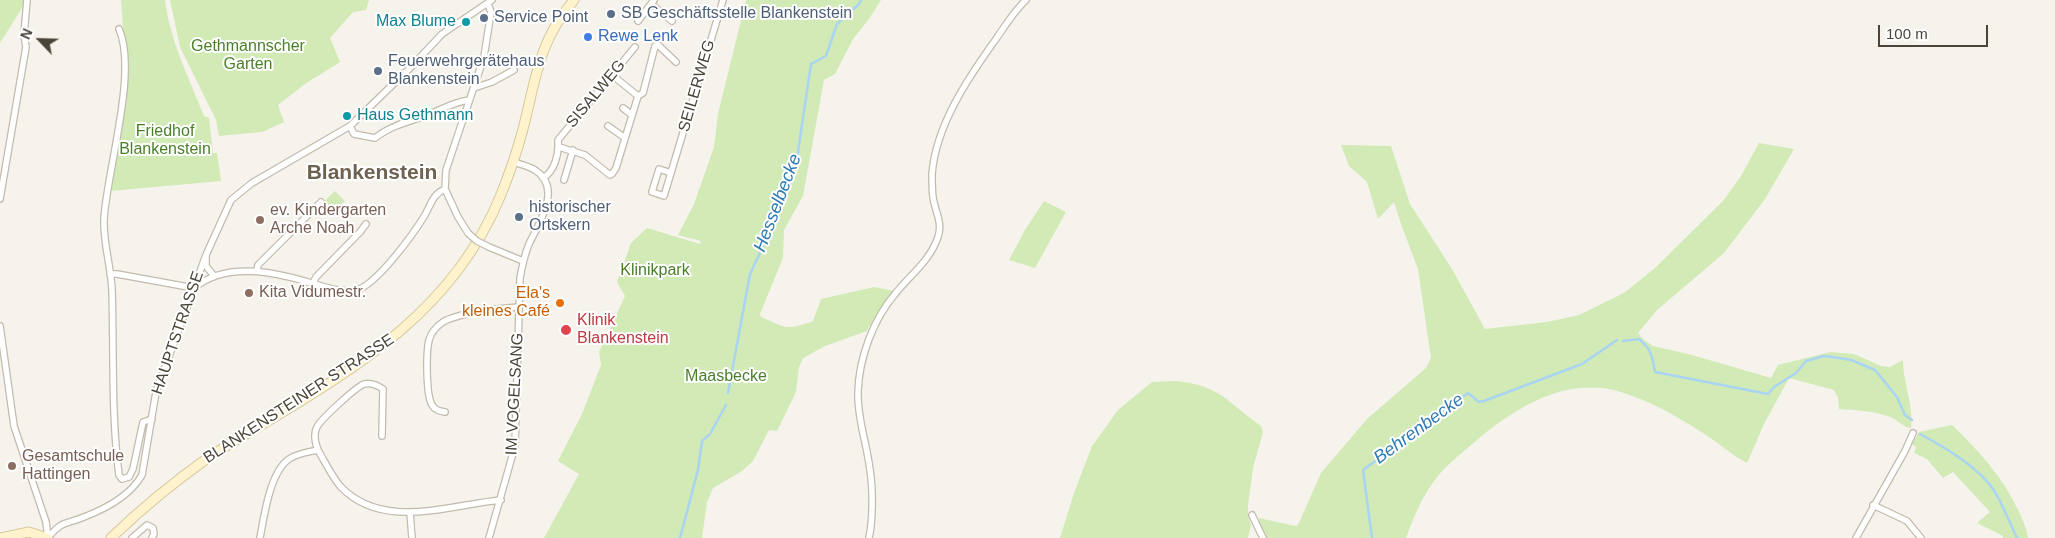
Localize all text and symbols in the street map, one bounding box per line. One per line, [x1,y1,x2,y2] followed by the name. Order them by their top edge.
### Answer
[621,4,852,24] place label: SB Geschäftsstelle Blankenstein
[494,8,588,28] place label: Service Point
[605,8,617,20] marker: SB Geschäftsstelle Blankenstein
[376,12,456,32] place label: Max Blume
[478,12,490,24] marker: Service Point
[15,15,65,65] north arrow
[1880,15,1990,47] scale bar
[460,16,472,28] marker: Max Blume
[1886,25,1928,42] text: 100 m
[17,26,36,42] text: N
[598,27,678,47] place label: Rewe Lenk
[582,31,594,43] marker: Rewe Lenk
[191,37,305,75] park label: Gethmannscher Garten
[675,38,719,134] street label: SEILERWEG
[388,52,545,90] place label: Feuerwehrgerätehaus Blankenstein
[562,56,630,132] street label: SISALWEG
[372,65,384,77] marker: Feuerwehrgerätehaus Blankenstein
[357,106,474,126] place label: Haus Gethmann
[341,110,353,122] marker: Haus Gethmann
[119,122,211,160] park label: Friedhof Blankenstein
[749,151,807,255] water label: Hesselbecke
[307,160,437,186] district label: Blankenstein
[529,198,611,236] place label: historischer Ortskern
[270,201,386,239] place label: ev. Kindergarten Arche Noah
[513,211,525,223] marker: historischer Ortskern
[254,214,266,226] marker: ev. Kindergarten Arche Noah
[620,261,690,281] park label: Klinikpark
[148,269,208,397] street label: HAUPTSTRASSE
[259,283,366,303] place label: Kita Vidumestr.
[462,284,550,322] place label: Ela's kleines Café
[243,287,255,299] marker: Kita Vidumestr.
[554,297,566,309] marker: Ela's kleines Café
[577,311,669,349] place label: Klinik Blankenstein
[559,323,573,337] marker: Klinik Blankenstein
[200,330,398,468] street label: BLANKENSTEINER STRASSE
[502,332,528,456] street label: IM VOGELSANG
[685,367,767,387] park label: Maasbecke
[1370,389,1468,469] water label: Behrenbecke
[22,447,124,485] place label: Gesamtschule Hattingen
[6,460,18,472] marker: Gesamtschule Hattingen

